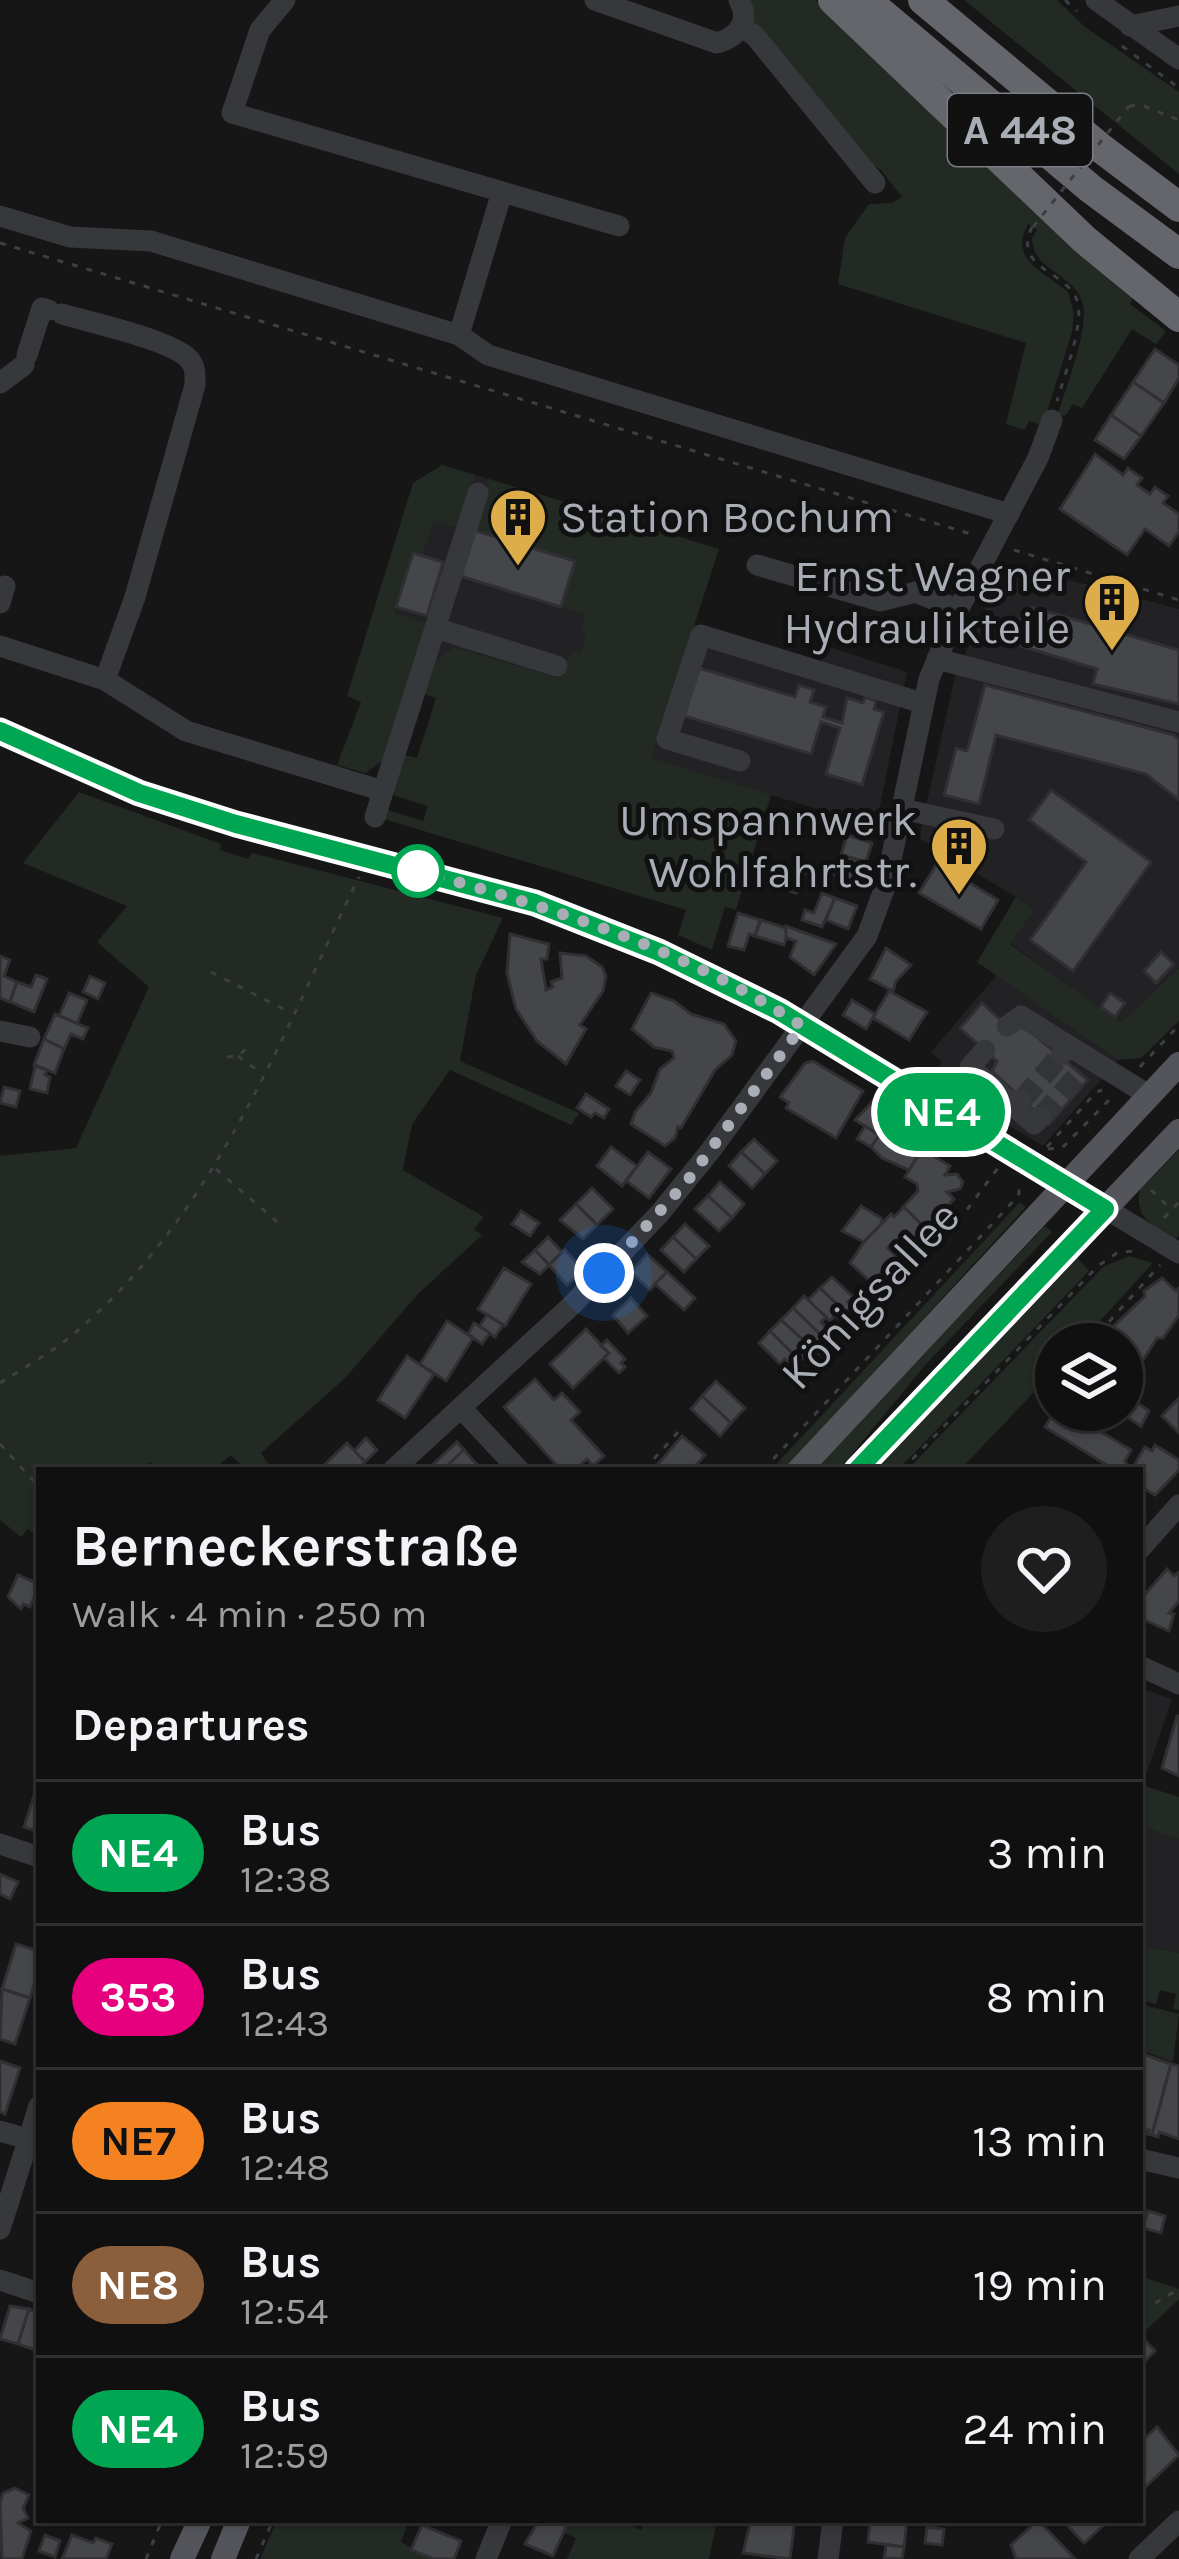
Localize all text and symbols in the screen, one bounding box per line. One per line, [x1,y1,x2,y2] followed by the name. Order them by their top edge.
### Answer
[948,94,1092,166] road number: A 448
[487,486,549,568] building icon: Station Bochum
[560,491,894,543] place label: Station Bochum
[784,550,1071,655] place label: Ernst Wagner Hydraulikteile
[1081,571,1143,653] building icon: Ernst Wagner Hydraulikteile
[619,794,917,898] place label: Umspannwerk Wohlfahrtstr.
[928,815,990,897] building icon: Umspannwerk Wohlfahrtstr.
[393,846,443,896] unlabelled marker
[872,1073,1010,1151] line badge: NE4
[901,1087,981,1137] text: NE4
[770,1190,971,1400] street label: Königsallee
[574,1243,634,1303] your location
[1035,1323,1143,1431] map controls
[1035,1323,1143,1431] button: layers
[981,1506,1107,1632] button: heart
[72,1513,519,1579] text: Berneckerstraße
[72,1591,427,1637] text: Walk · 4 min · 250 m
[72,1699,309,1751] text: Departures
[240,1804,321,1856] text: Bus
[987,1827,1107,1879] text: 3 min
[98,1828,178,1878] text: NE4
[240,1856,331,1902] text: 12:38
[240,1948,321,2000] text: Bus
[986,1971,1107,2023] text: 8 min
[100,1972,176,2022] text: 353
[240,2000,329,2046] text: 12:43
[240,2092,321,2144] text: Bus
[972,2115,1107,2167] text: 13 min
[100,2116,176,2166] text: NE7
[240,2144,330,2190] text: 12:48
[240,2236,321,2288] text: Bus
[973,2259,1107,2311] text: 19 min
[97,2260,179,2310] text: NE8
[240,2288,328,2334] text: 12:54
[240,2380,321,2432] text: Bus
[962,2403,1107,2455] text: 24 min
[98,2404,178,2454] text: NE4
[240,2432,329,2478] text: 12:59

